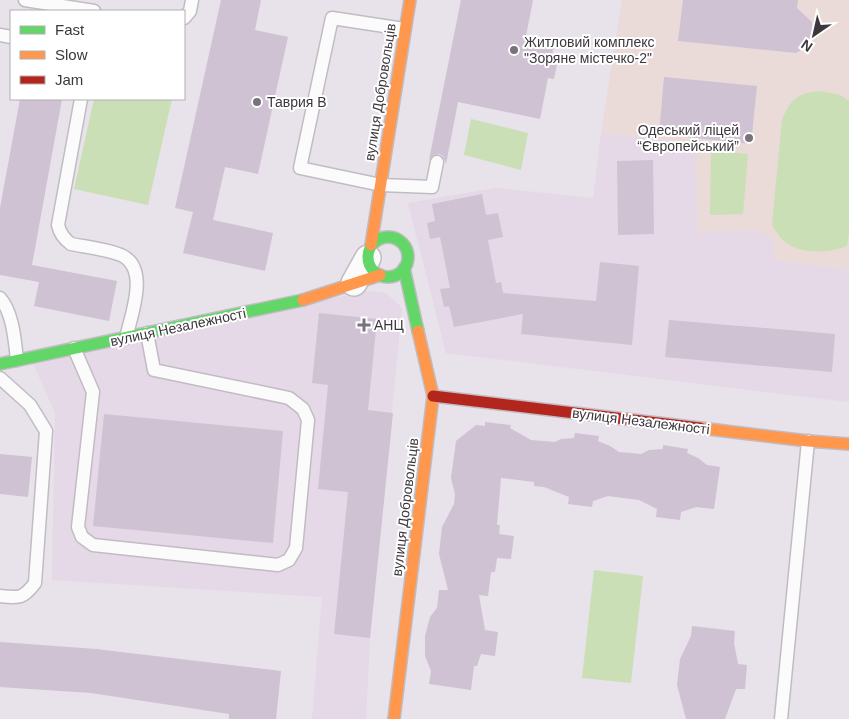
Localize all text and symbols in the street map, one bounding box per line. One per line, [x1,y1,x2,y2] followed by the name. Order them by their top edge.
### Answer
[10,10,185,100] legend
[789,10,839,60] north arrow
[55,21,85,38] text: Fast
[361,22,399,162] street label: вулиця Добровольців
[524,34,654,66] place label: Житловий комплекс "Зоряне містечко-2"
[798,36,815,55] text: N
[508,44,520,56] marker: Житловий комплекс "Зоряне містечко-2"
[55,46,88,63] text: Slow
[55,71,83,88] text: Jam
[267,94,327,110] place label: Таврия В
[251,96,263,108] marker: Таврия В
[637,122,739,154] place label: Одеський ліцей “Європейський”
[743,132,755,144] marker: Одеський ліцей “Європейський”
[109,305,247,349] street label: вулиця Незалежності
[374,317,404,333] place label: АНЦ
[358,319,370,331] marker: АНЦ
[571,405,711,437] street label: вулиця Незалежності
[389,437,421,577] street label: вулиця Добровольців

